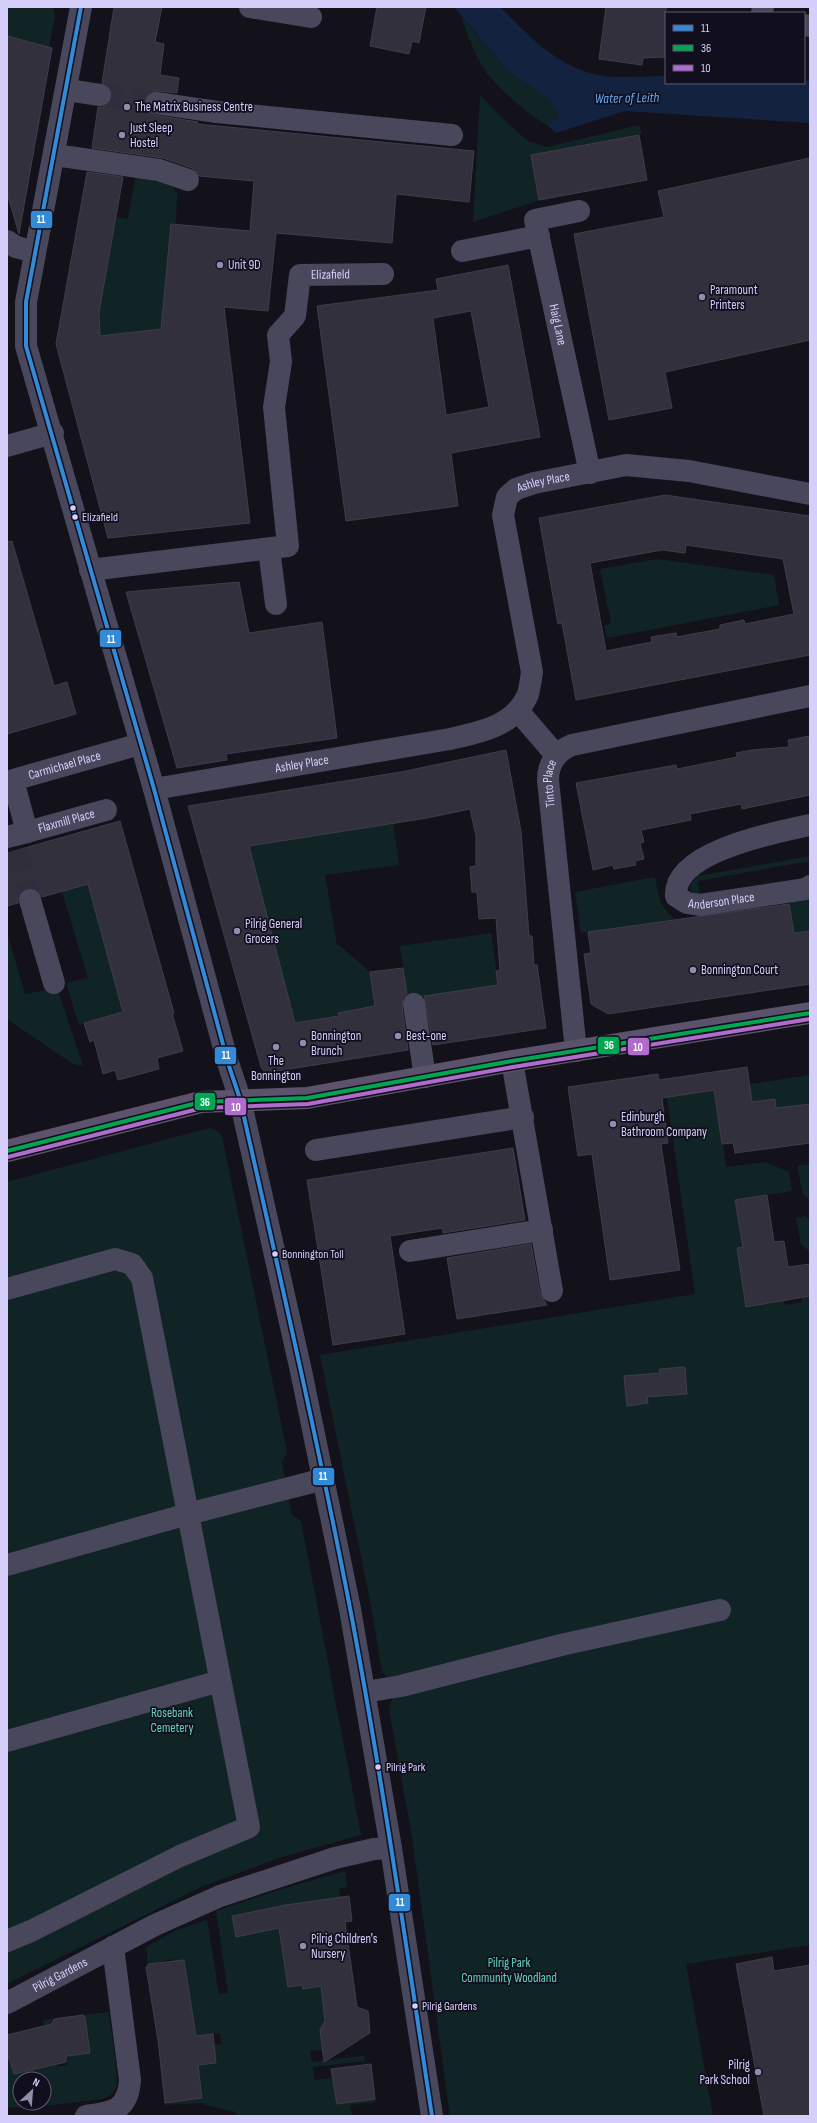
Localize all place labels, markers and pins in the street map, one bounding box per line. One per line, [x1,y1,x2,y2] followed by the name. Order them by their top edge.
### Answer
[135,99,253,115] place label: The Matrix Business Centre
[122,102,132,112] marker: The Matrix Business Centre
[129,120,173,151] place label: Just Sleep Hostel
[117,130,127,140] marker: Just Sleep Hostel
[228,257,261,273] place label: Unit 9D
[215,260,225,270] marker: Unit 9D
[710,282,758,313] place label: Paramount Printers
[697,292,707,302] marker: Paramount Printers
[68,503,78,513] unlabelled marker
[82,510,118,525] place label: Elizafield
[70,512,80,522] marker: Elizafield
[245,916,302,947] place label: Pilrig General Grocers
[232,926,242,936] marker: Pilrig General Grocers
[701,962,778,978] place label: Bonnington Court
[688,965,698,975] marker: Bonnington Court
[311,1028,361,1059] place label: Bonnington Brunch
[406,1028,447,1044] place label: Best-one
[393,1031,403,1041] marker: Best-one
[298,1038,308,1048] marker: Bonnington Brunch
[271,1042,281,1052] marker: The Bonnington
[251,1053,301,1084] place label: The Bonnington
[621,1109,707,1140] place label: Edinburgh Bathroom Company
[608,1119,618,1129] marker: Edinburgh Bathroom Company
[282,1247,344,1262] place label: Bonnington Toll
[270,1249,280,1259] marker: Bonnington Toll
[386,1760,426,1775] place label: Pilrig Park
[373,1762,383,1772] marker: Pilrig Park
[311,1931,378,1962] place label: Pilrig Children's Nursery
[298,1941,308,1951] marker: Pilrig Children's Nursery
[422,1999,477,2014] place label: Pilrig Gardens
[410,2001,420,2011] marker: Pilrig Gardens
[699,2057,750,2088] place label: Pilrig Park School
[753,2067,763,2077] marker: Pilrig Park School

